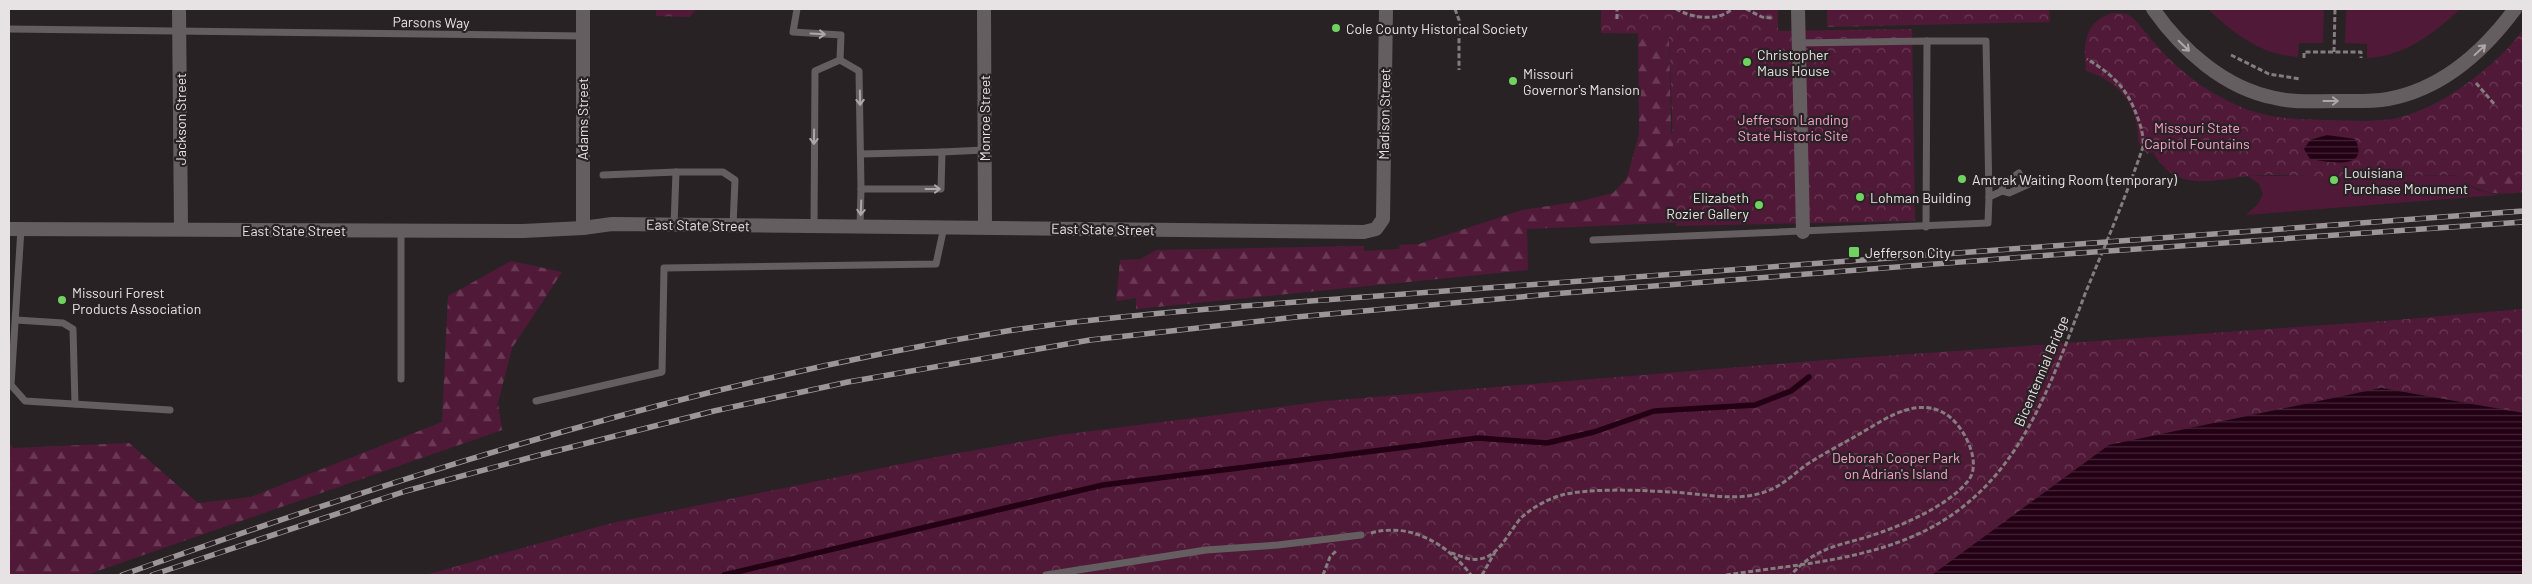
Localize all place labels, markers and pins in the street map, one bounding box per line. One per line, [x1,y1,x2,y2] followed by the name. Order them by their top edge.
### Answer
[1346,20,1528,37] place label: Cole County Historical Society
[1330,22,1342,34] marker: Cole County Historical Society
[1757,46,1830,79] place label: Christopher Maus House
[1741,56,1753,68] marker: Christopher Maus House
[1523,65,1640,98] place label: Missouri Governor's Mansion
[1507,75,1519,87] marker: Missouri Governor's Mansion
[2344,164,2468,197] place label: Louisiana Purchase Monument
[1972,171,2177,188] place label: Amtrak Waiting Room (temporary)
[1956,173,1968,185] marker: Amtrak Waiting Room (temporary)
[2328,174,2340,186] marker: Louisiana Purchase Monument
[1666,189,1750,222] place label: Elizabeth Rozier Gallery
[1870,189,1971,206] place label: Lohman Building
[1854,191,1866,203] marker: Lohman Building
[1753,199,1765,211] marker: Elizabeth Rozier Gallery
[1865,244,1951,261] place label: Jefferson City
[1847,245,1861,259] marker: Jefferson City
[72,284,201,317] place label: Missouri Forest Products Association
[56,294,68,306] marker: Missouri Forest Products Association

